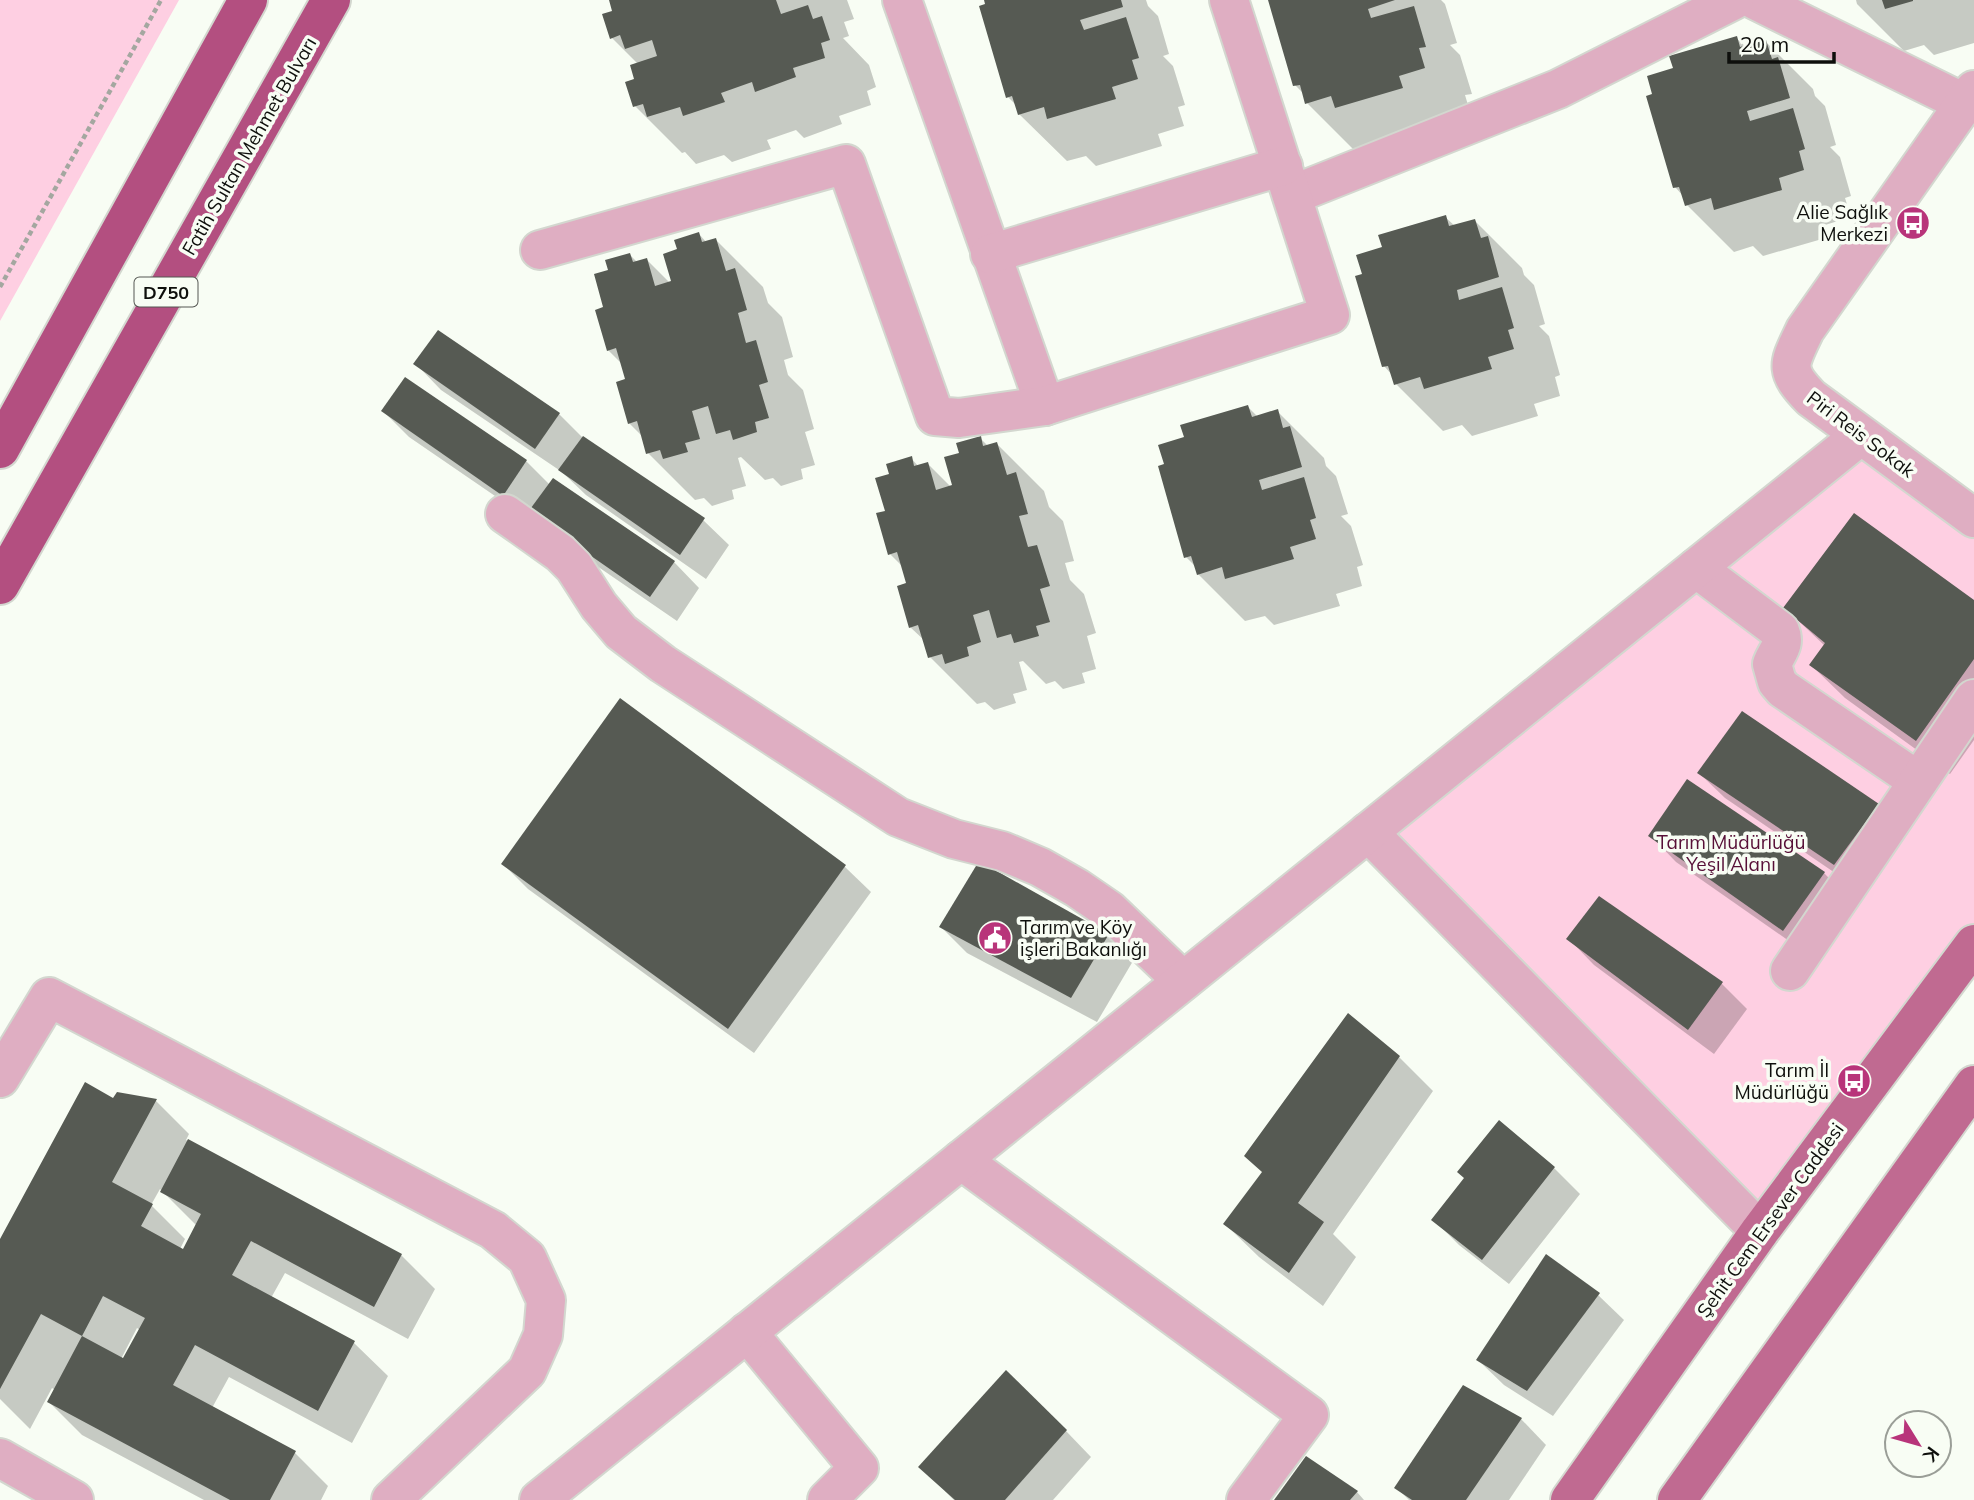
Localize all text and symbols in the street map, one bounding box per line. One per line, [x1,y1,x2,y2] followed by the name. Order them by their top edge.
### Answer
[1729,21,1834,65] scale bar
[1740,31,1789,57] text: 20 m
[177,33,321,259] street label: Fatih Sultan Mehmet Bulvarı
[1796,200,1888,246] place label: Alie Sağlık Merkezi
[1894,204,1932,242] bus stop icon: Alie Sağlık Merkezi
[134,278,198,306] road number: D750
[1802,386,1920,483] street label: Piri Reis Sokak
[1657,830,1805,876] park label: Tarım Müdürlüğü Yeşil Alanı
[1020,915,1147,961] place label: Tarım ve Köy işleri Bakanlığı
[976,919,1014,957] public building icon: Tarım ve Köy işleri Bakanlığı
[1735,1058,1829,1104] place label: Tarım İl Müdürlüğü
[1835,1062,1873,1100] bus stop icon: Tarım İl Müdürlüğü
[1691,1118,1849,1322] street label: Şehit Cem Ersever Caddesi
[1883,1409,1953,1479] north arrow
[1917,1442,1945,1468] text: K

